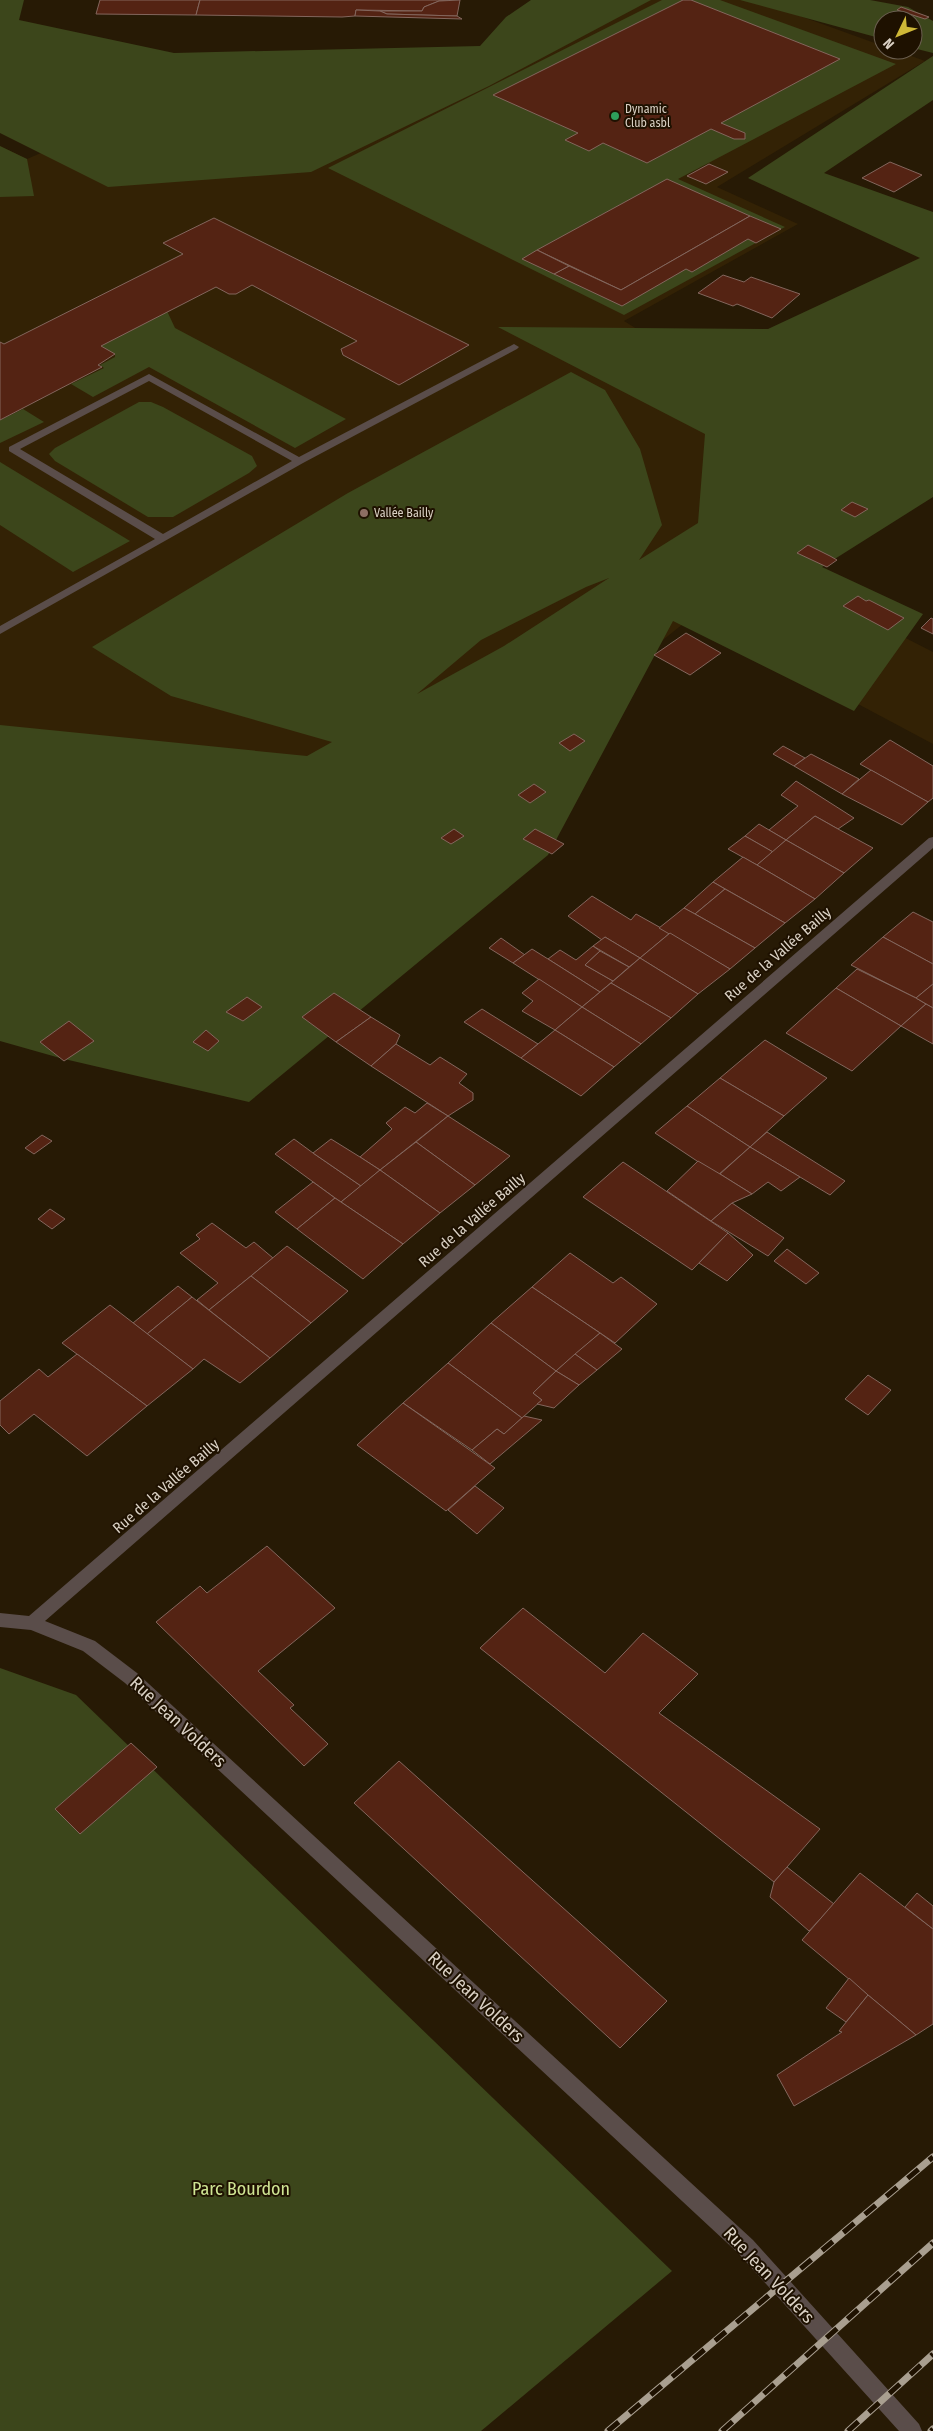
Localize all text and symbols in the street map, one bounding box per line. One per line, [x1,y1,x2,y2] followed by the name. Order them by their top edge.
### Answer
[873,10,923,60] north arrow
[880,35,898,52] text: N
[625,102,670,130] place label: Dynamic Club asbl
[609,110,621,122] marker: Dynamic Club asbl
[374,506,434,520] place label: Vallée Bailly
[358,507,370,519] marker: Vallée Bailly
[721,903,835,1005] street label: Rue de la Vallée Bailly
[415,1169,529,1271] street label: Rue de la Vallée Bailly
[109,1435,223,1537] street label: Rue de la Vallée Bailly
[125,1672,231,1772] street label: Rue Jean Volders
[423,1947,529,2047] street label: Rue Jean Volders
[192,2178,290,2200] park label: Parc Bourdon
[719,2222,819,2328] street label: Rue Jean Volders

